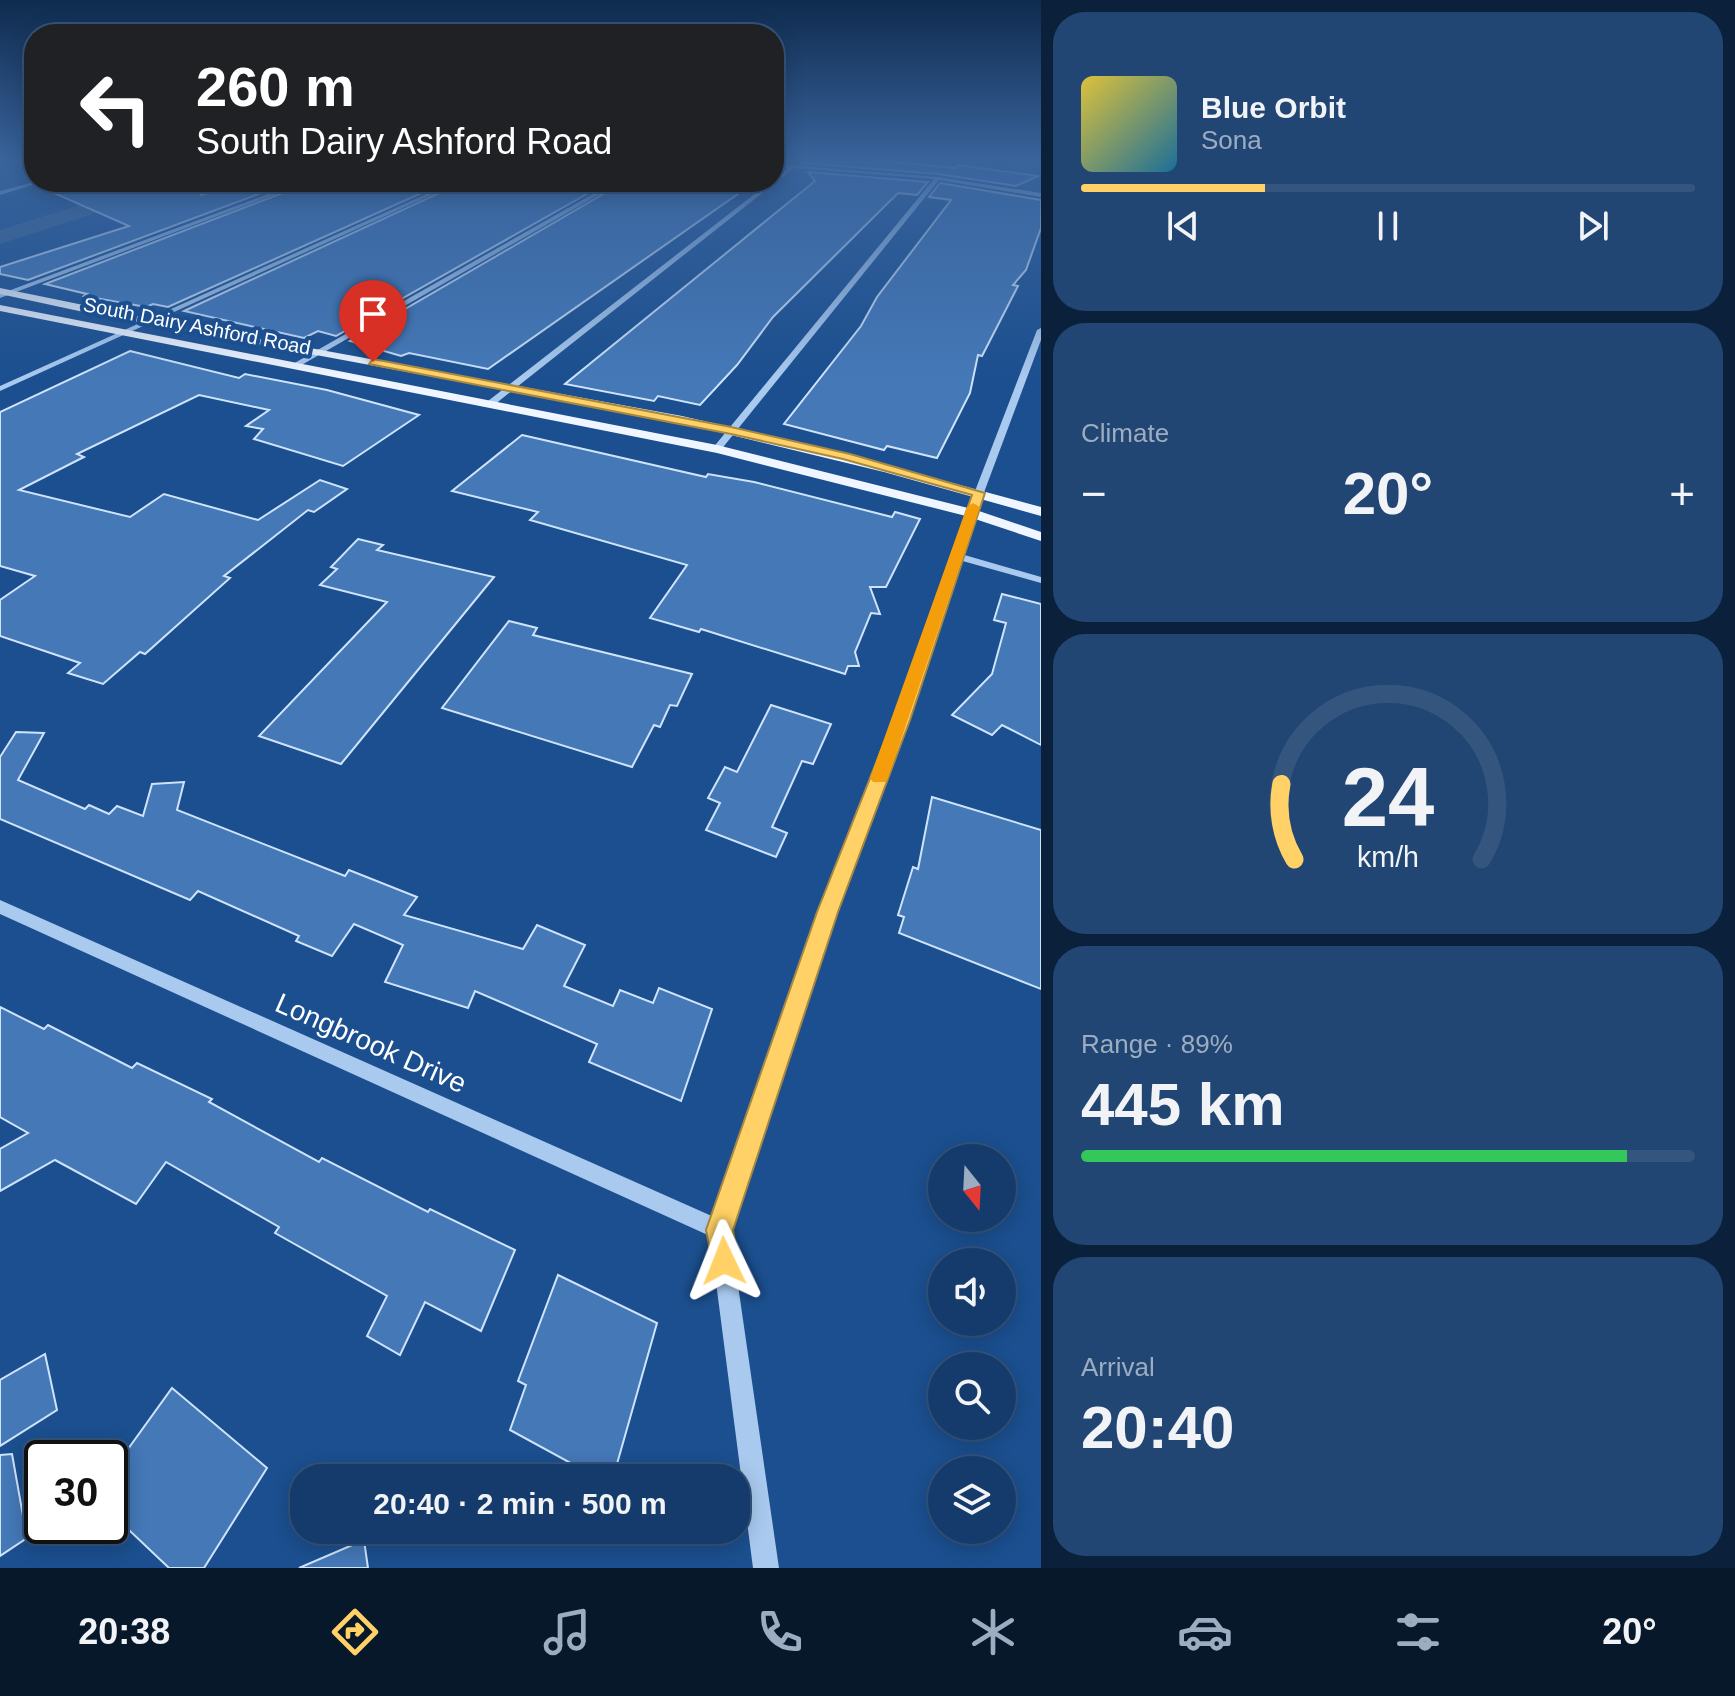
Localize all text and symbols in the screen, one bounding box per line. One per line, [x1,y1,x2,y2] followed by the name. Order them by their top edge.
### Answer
[196,55,355,118] text: 260 m
[64,56,168,160] icon: left
[1201,91,1346,124] text: Blue Orbit
[196,121,612,162] text: South Dairy Ashford Road
[1201,125,1262,155] text: Sona
[1161,204,1205,248] icon: previous
[1366,204,1410,248] icon: pause
[1571,204,1615,248] icon: next
[339,280,407,362] pin
[351,292,395,336] icon: arrive
[81,293,313,359] street label: South Dairy Ashford Road
[1081,418,1169,448] text: Climate
[1343,460,1433,527] text: 20°
[1081,469,1107,518] text: −
[1669,469,1695,518] text: +
[1342,751,1434,844] text: 24
[1357,841,1419,873] text: km/h
[271,987,471,1099] street label: Longbrook Drive
[1081,1029,1233,1059] text: Range · 89%
[1081,1071,1285,1138] text: 445 km
[928,1144,1016,1232] north arrow
[928,1144,1016,1544] map controls
[682,1219,766,1303] position arrow
[928,1248,1016,1336] button: sound
[928,1352,1016,1440] button: search
[1081,1352,1155,1382] text: Arrival
[1081,1394,1234,1461] text: 20:40
[24,1440,128,1544] speed limit sign: 30
[928,1456,1016,1544] button: layers
[373,1487,667,1520] text: 20:40 · 2 min · 500 m
[327,1604,383,1660] icon: directions
[539,1604,595,1660] icon: music
[752,1604,808,1660] icon: phone
[965,1604,1021,1660] icon: climate
[1177,1604,1233,1660] icon: car
[1390,1604,1446,1660] icon: filters
[78,1611,170,1652] text: 20:38
[1602,1611,1657,1652] text: 20°

